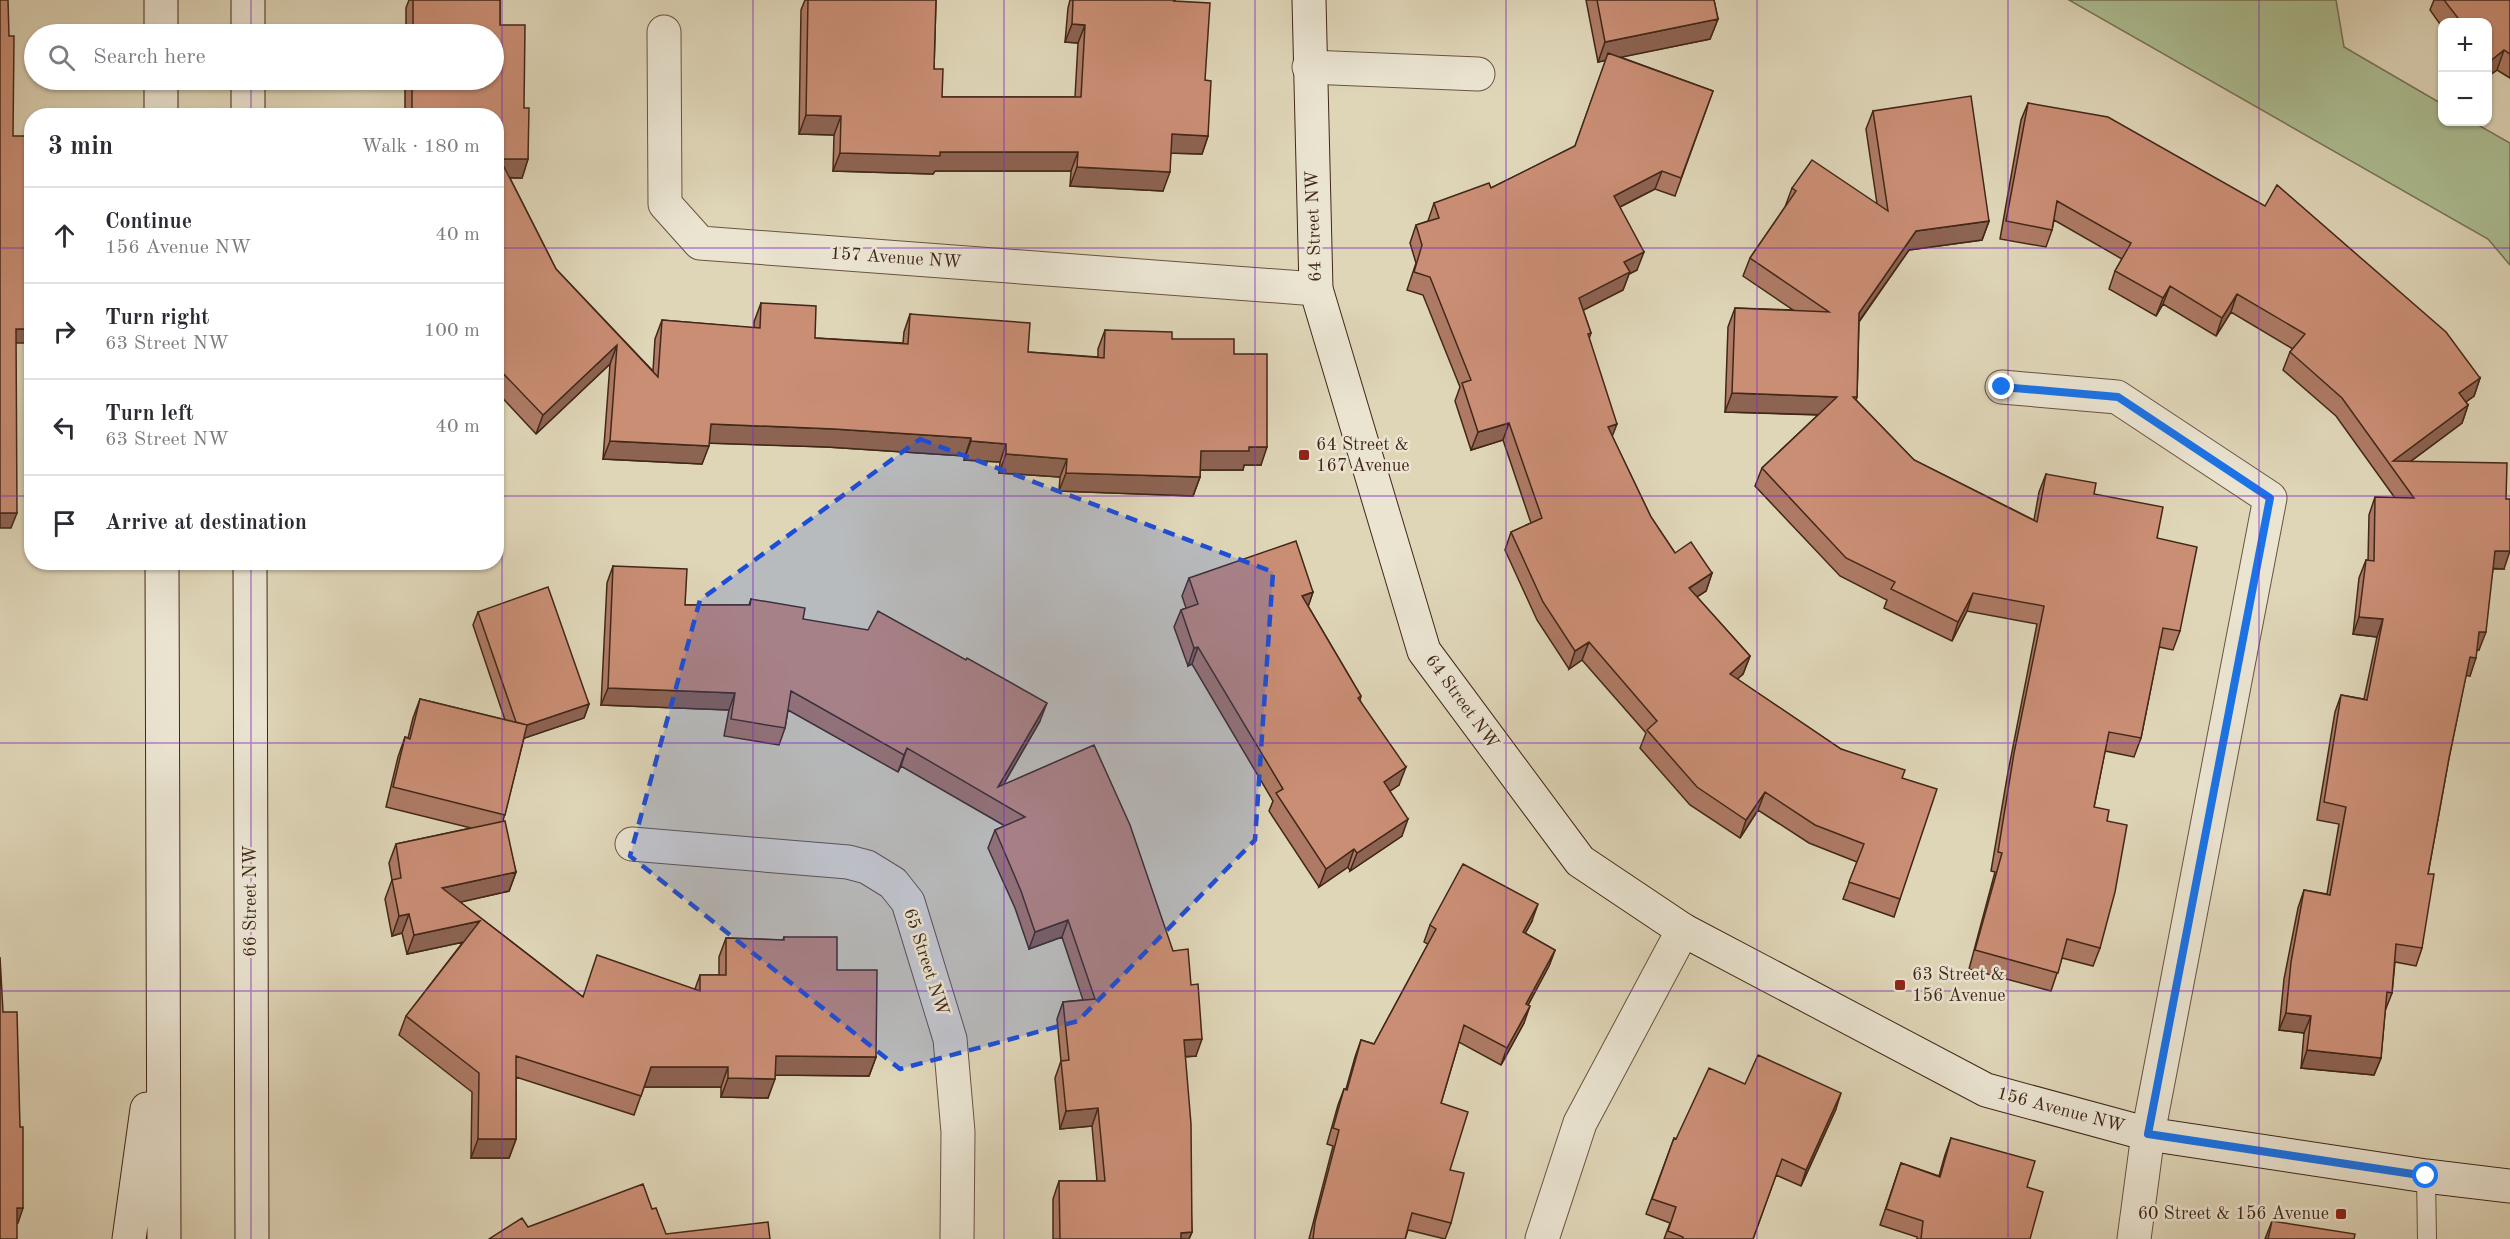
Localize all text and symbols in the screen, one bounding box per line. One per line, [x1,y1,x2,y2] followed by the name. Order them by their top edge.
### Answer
[2438,18,2492,126] map controls
[2438,18,2492,72] button: +
[24,24,504,90] search box
[45,41,78,74] icon: search
[93,46,206,68] text: Search here
[2438,72,2492,126] button: −
[48,134,113,160] text: 3 min
[361,137,480,157] text: Walk · 180 m
[1303,170,1325,282] street label: 64 Street NW
[105,211,192,233] text: Continue
[48,219,81,252] icon: ahead
[435,225,480,245] text: 40 m
[105,238,251,258] text: 156 Avenue NW
[830,244,962,272] street label: 157 Avenue NW
[105,307,209,329] text: Turn right
[48,315,81,348] icon: right
[424,321,480,341] text: 100 m
[105,334,229,354] text: 63 Street NW
[1988,373,2014,399] route end
[105,403,194,425] text: Turn left
[48,411,81,444] icon: left
[435,417,480,437] text: 40 m
[105,430,229,450] text: 63 Street NW
[1316,436,1410,475] place label: 64 Street & 167 Avenue
[1297,448,1311,462] marker: 64 Street & 167 Avenue
[48,507,81,540] icon: arrive
[105,512,307,534] text: Arrive at destination
[1422,652,1502,752] street label: 64 Street NW
[242,845,260,957] street label: 66 Street NW
[900,906,952,1018] street label: 65 Street NW
[1912,966,2006,1005] place label: 63 Street & 156 Avenue
[1893,978,1907,992] marker: 63 Street & 156 Avenue
[1995,1084,2127,1136] street label: 156 Avenue NW
[2412,1162,2438,1188] route start
[2138,1205,2329,1223] place label: 60 Street & 156 Avenue
[2334,1207,2348,1221] marker: 60 Street & 156 Avenue

